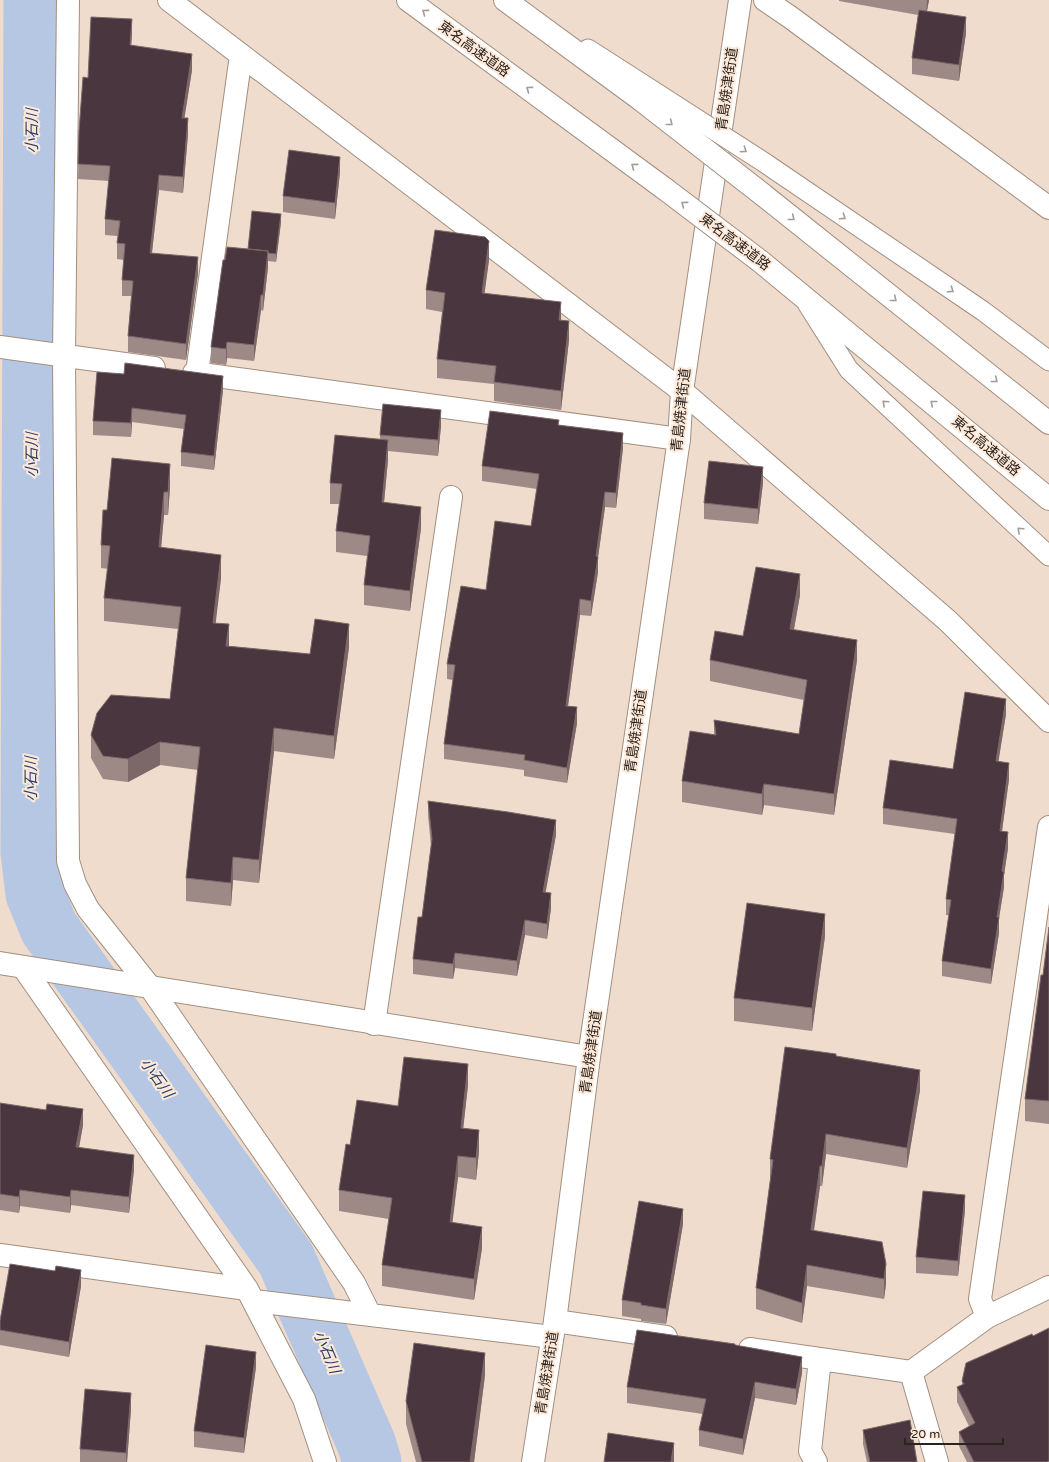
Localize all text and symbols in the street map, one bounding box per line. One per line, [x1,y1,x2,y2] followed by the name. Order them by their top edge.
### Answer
[422,10,429,17] one-way arrow
[435,17,513,81] street label: 東名高速道路
[713,46,741,132] street label: 青島焼津街道
[527,87,534,94] one-way arrow
[23,107,41,154] water label: 小石川
[666,118,673,125] one-way arrow
[740,145,747,152] one-way arrow
[631,163,638,171] one-way arrow
[682,202,689,209] one-way arrow
[696,210,774,274] street label: 東名高速道路
[839,212,846,219] one-way arrow
[788,213,795,220] one-way arrow
[947,285,954,293] one-way arrow
[889,295,896,302] one-way arrow
[668,367,694,453] street label: 青島焼津街道
[991,376,998,383] one-way arrow
[882,400,890,408] one-way arrow
[931,400,938,407] one-way arrow
[948,412,1024,480] street label: 東名高速道路
[23,431,41,478] water label: 小石川
[1018,528,1025,535] one-way arrow
[622,688,650,774] street label: 青島焼津街道
[22,755,40,802] water label: 小石川
[577,1009,605,1095] street label: 青島焼津街道
[136,1055,179,1103] water label: 小石川
[310,1328,345,1378] water label: 小石川
[532,1330,562,1416] street label: 青島焼津街道
[905,1420,1003,1446] scale bar
[911,1427,940,1441] text: 20 m

